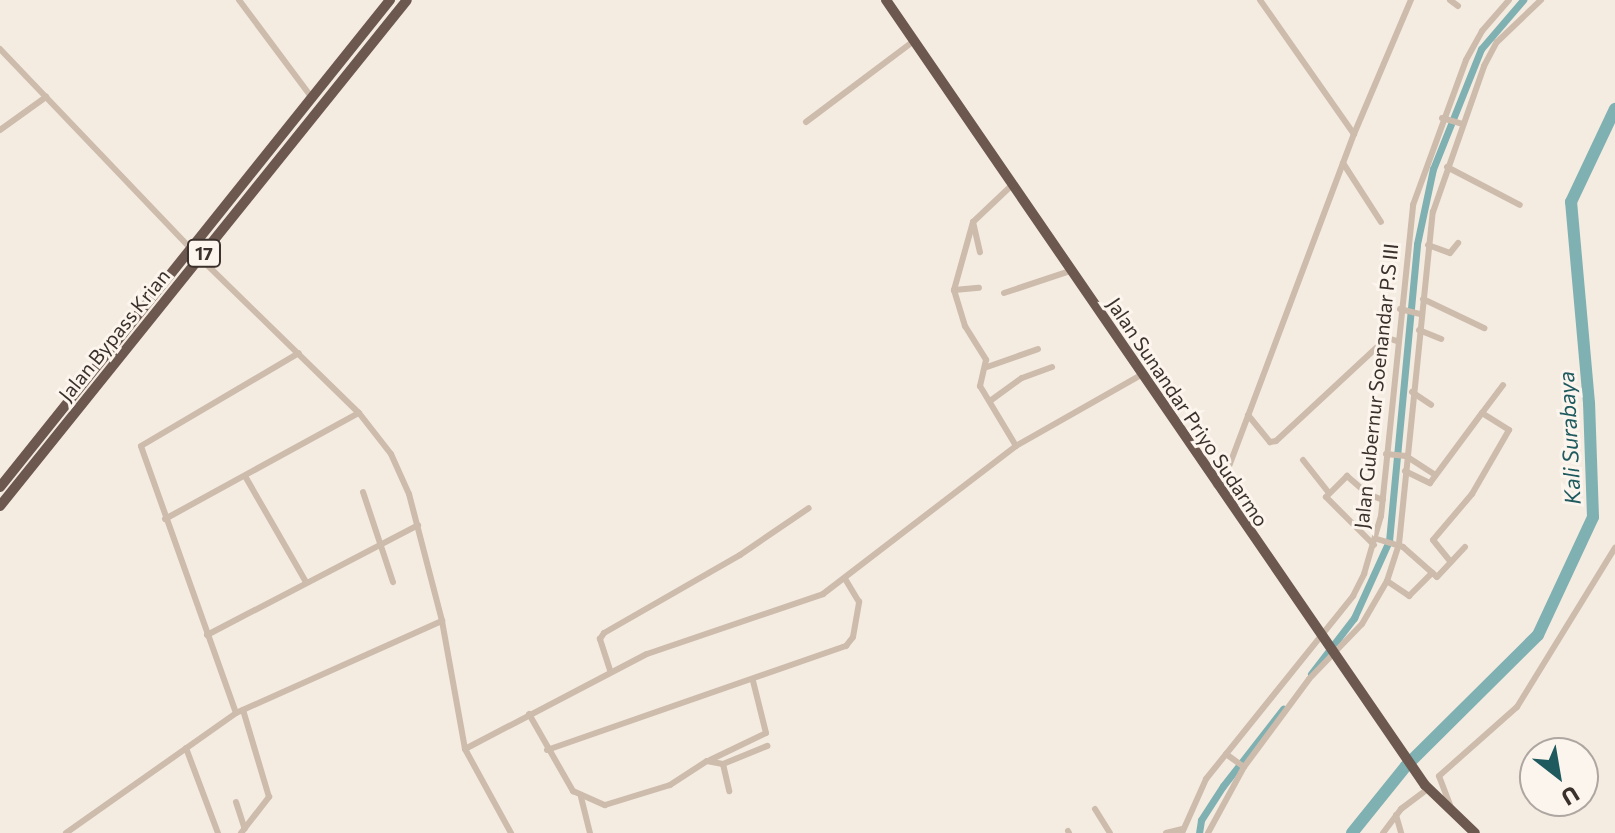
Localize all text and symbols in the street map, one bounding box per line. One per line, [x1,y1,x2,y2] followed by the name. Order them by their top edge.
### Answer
[186,239,222,267] road number: 17
[1349,242,1403,530] street label: Jalan Gubernur Soenandar P.S III
[53,264,175,406] street label: Jalan Bypass Krian
[1102,293,1274,531] street label: Jalan Sunandar Priyo Sudarmo
[1552,371,1586,505] water label: Kali Surabaya
[1519,737,1599,817] north arrow
[1557,781,1584,812] text: U

